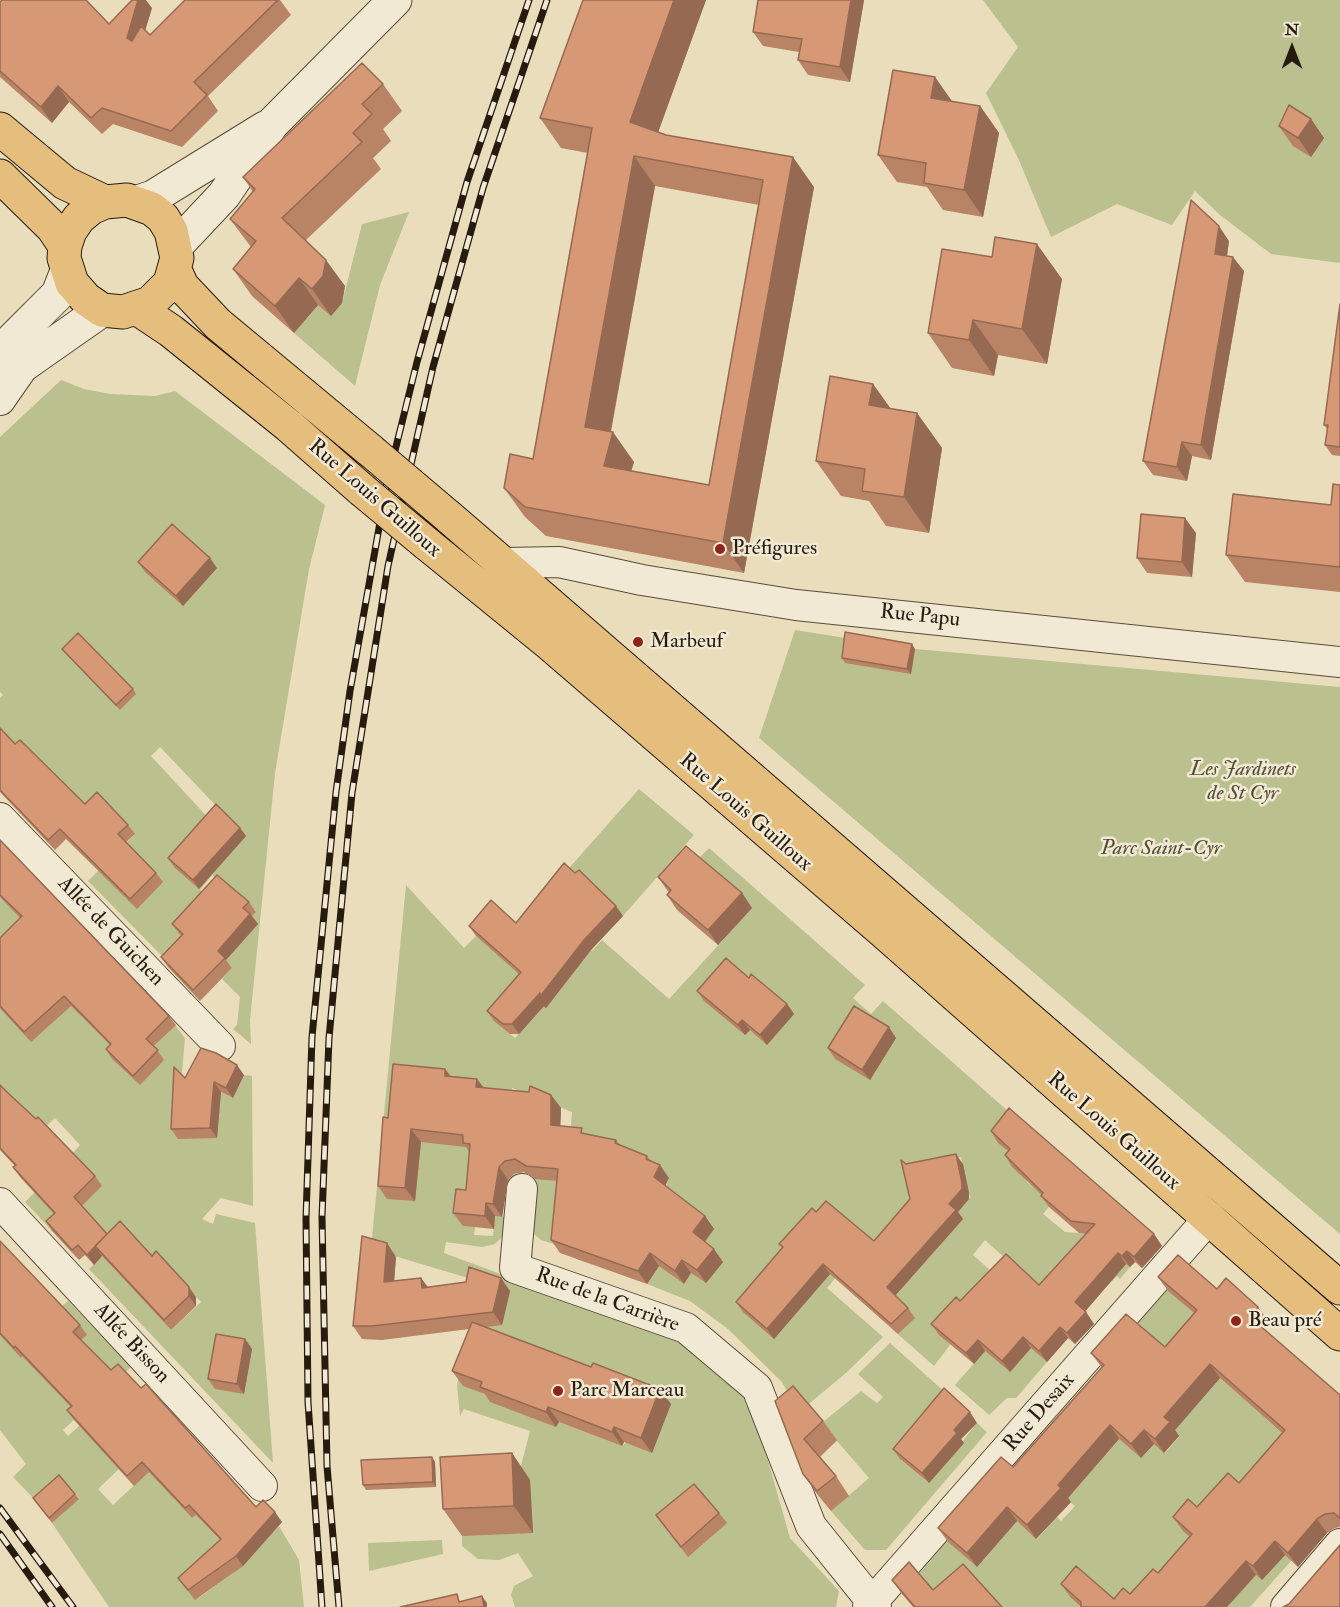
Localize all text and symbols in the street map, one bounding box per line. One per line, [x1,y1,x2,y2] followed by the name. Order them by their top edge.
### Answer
[1262,18,1322,78] north arrow
[1285,20,1299,40] text: N
[303,435,445,563] street label: Rue Louis Guilloux
[732,536,817,562] place label: Préfigures
[713,542,727,556] marker: Préfigures
[879,600,961,634] street label: Rue Papu
[650,629,723,655] place label: Marbeuf
[631,635,645,649] marker: Marbeuf
[674,749,816,877] street label: Rue Louis Guilloux
[1190,757,1296,807] park label: Les Jardinets de St Cyr
[1100,836,1222,862] park label: Parc Saint-Cyr
[51,872,169,992] street label: Allée de Guichen
[1042,1068,1184,1196] street label: Rue Louis Guilloux
[532,1263,682,1339] street label: Rue de la Carrière
[87,1299,175,1389] street label: Allée Bisson
[1248,1308,1322,1334] place label: Beau pré
[1229,1314,1243,1328] marker: Beau pré
[999,1369,1081,1457] street label: Rue Desaix
[570,1378,684,1404] place label: Parc Marceau
[551,1384,565,1398] marker: Parc Marceau

